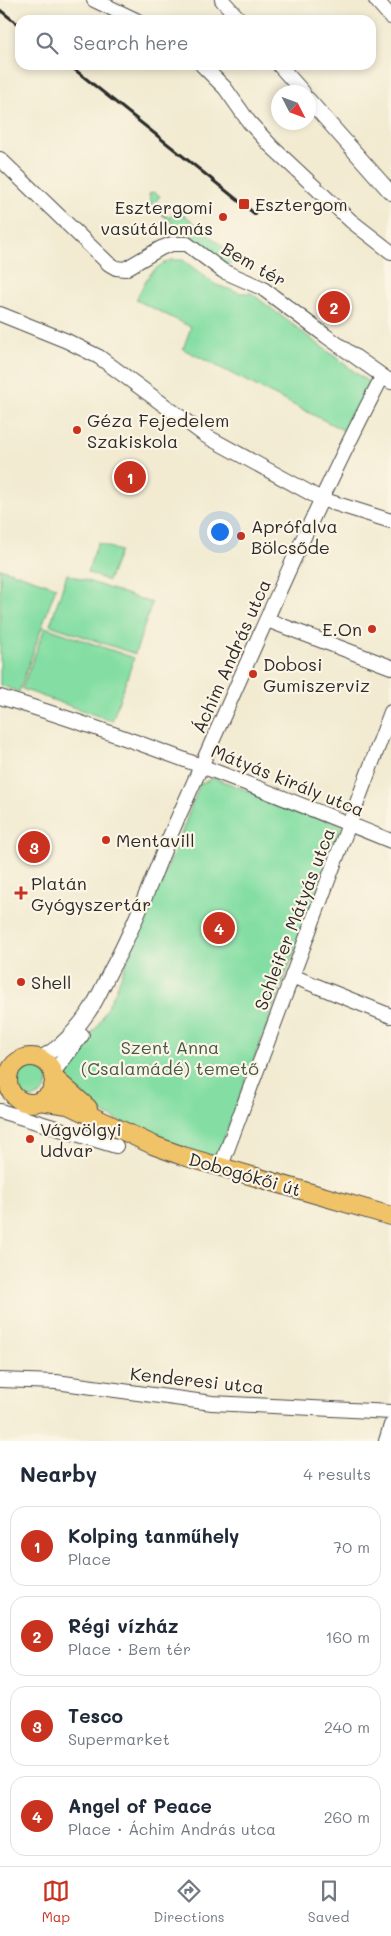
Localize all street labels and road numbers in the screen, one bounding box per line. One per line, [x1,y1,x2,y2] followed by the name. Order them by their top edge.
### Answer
[217,236,291,292] street label: Bem tér
[186,575,276,737] street label: Áchim András utca
[208,738,368,822] street label: Mátyás király utca
[248,825,340,1013] street label: Schleifer Mátyás utca
[186,1147,304,1201] street label: Dobogókői út
[129,1361,265,1399] street label: Kenderesi utca

